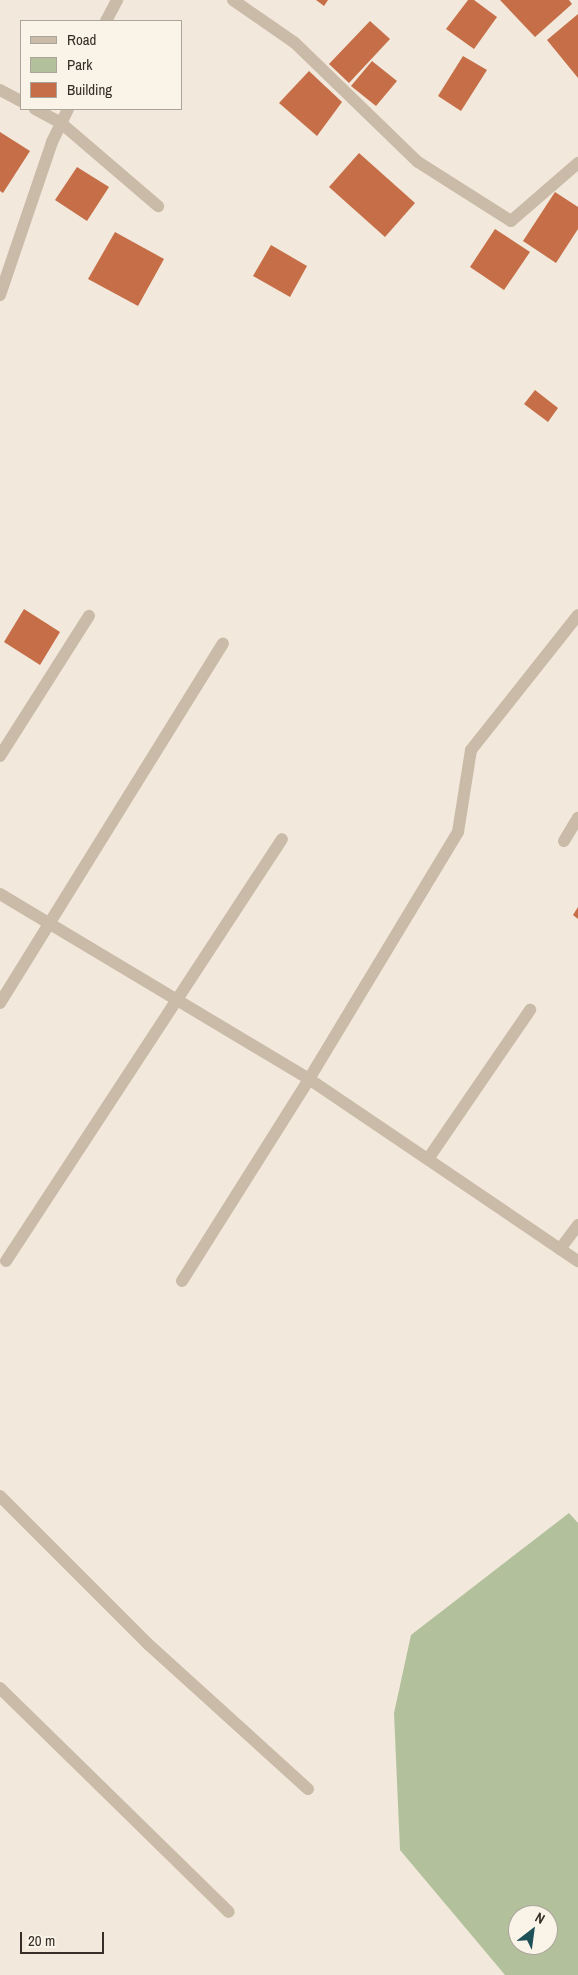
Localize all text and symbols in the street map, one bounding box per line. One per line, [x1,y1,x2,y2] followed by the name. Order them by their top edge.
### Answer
[20,20,182,110] legend
[67,29,96,50] text: Road
[67,54,92,75] text: Park
[67,79,112,100] text: Building
[508,1905,558,1955] north arrow
[532,1908,548,1928] text: N
[22,1922,106,1954] scale bar
[28,1930,55,1951] text: 20 m

